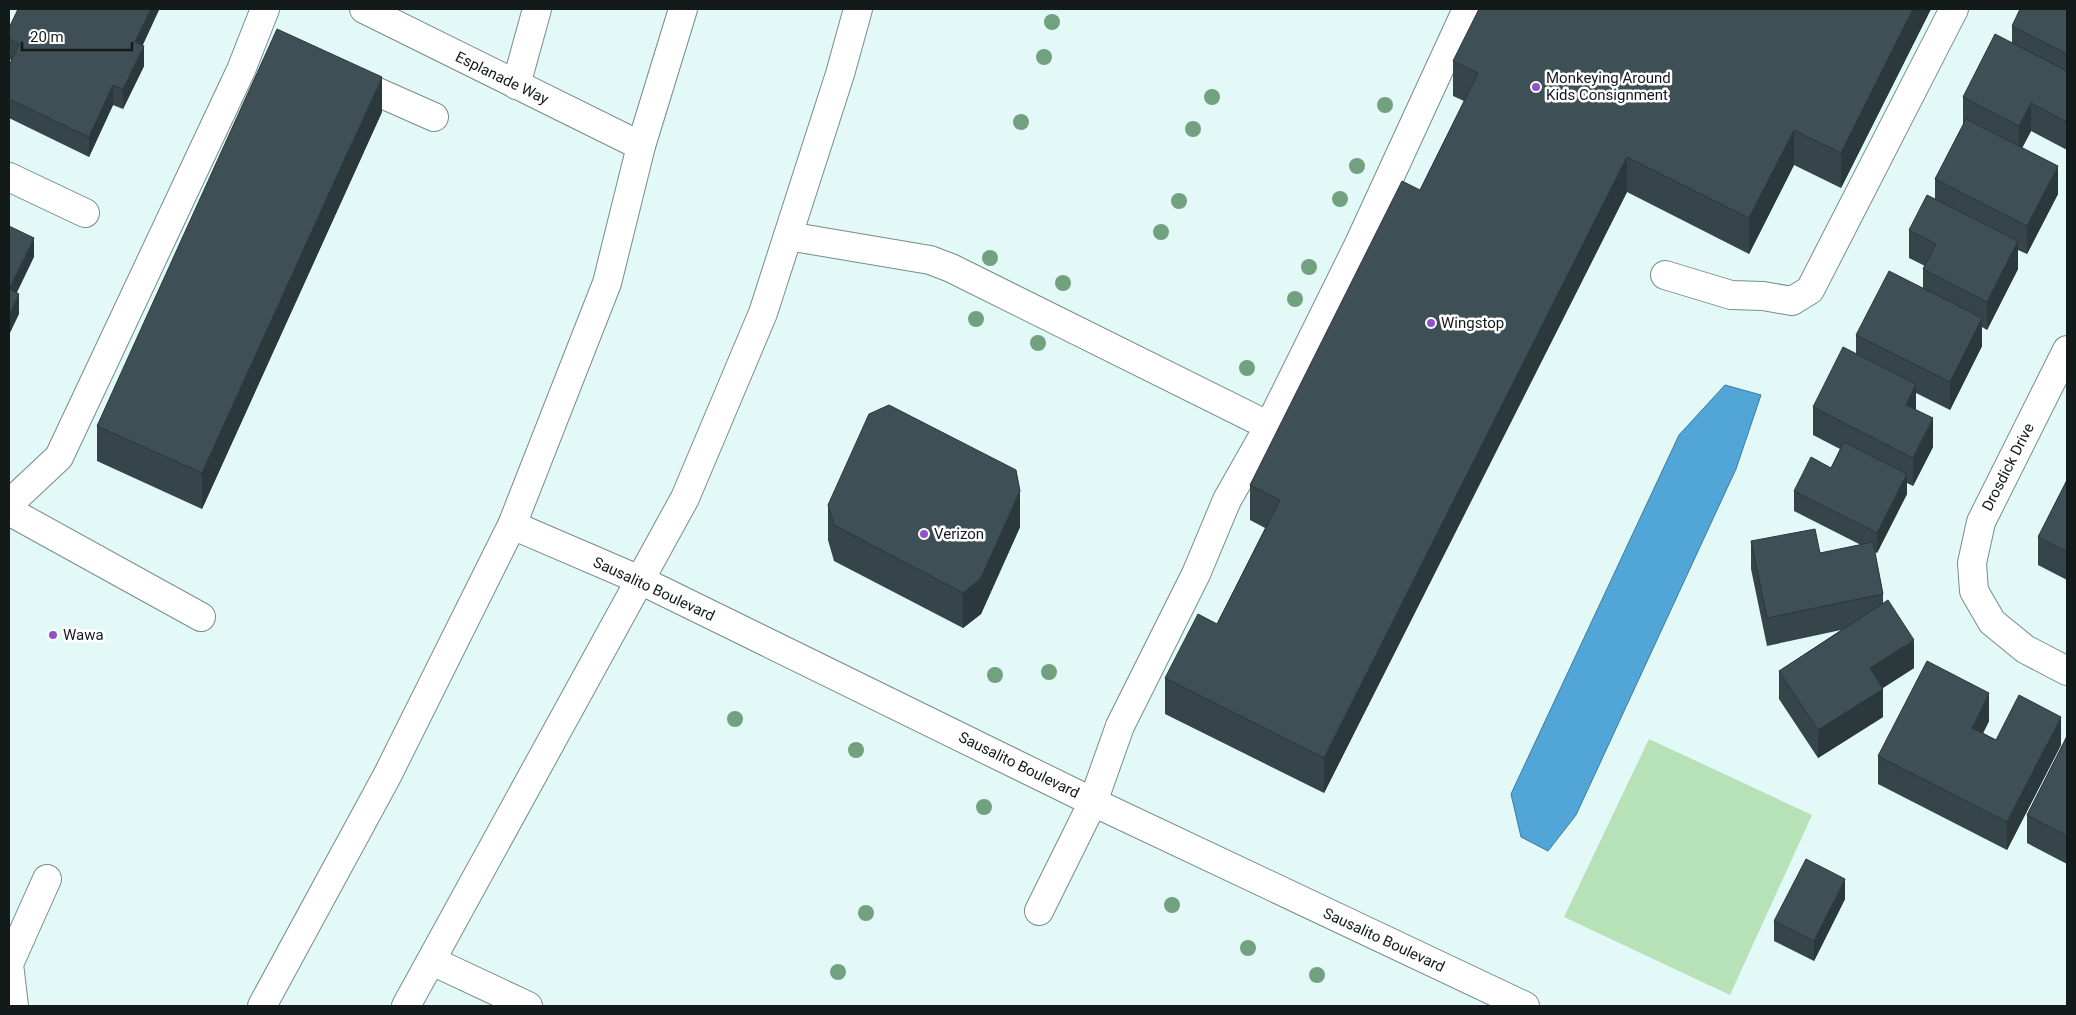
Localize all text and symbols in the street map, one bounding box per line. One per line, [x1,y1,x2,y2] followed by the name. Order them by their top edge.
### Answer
[22,20,132,52] scale bar
[30,28,64,46] text: 20 m
[453,48,551,108] street label: Esplanade Way
[1546,69,1671,104] place label: Monkeying Around Kids Consignment
[1530,81,1542,93] marker: Monkeying Around Kids Consignment
[1441,314,1504,332] place label: Wingstop
[1425,317,1437,329] marker: Wingstop
[1978,420,2038,514] street label: Drosdick Drive
[934,525,984,543] place label: Verizon
[918,528,930,540] marker: Verizon
[590,553,718,625] street label: Sausalito Boulevard
[63,626,104,644] place label: Wawa
[47,629,59,641] marker: Wawa
[956,728,1082,802] street label: Sausalito Boulevard
[1320,904,1448,976] street label: Sausalito Boulevard

